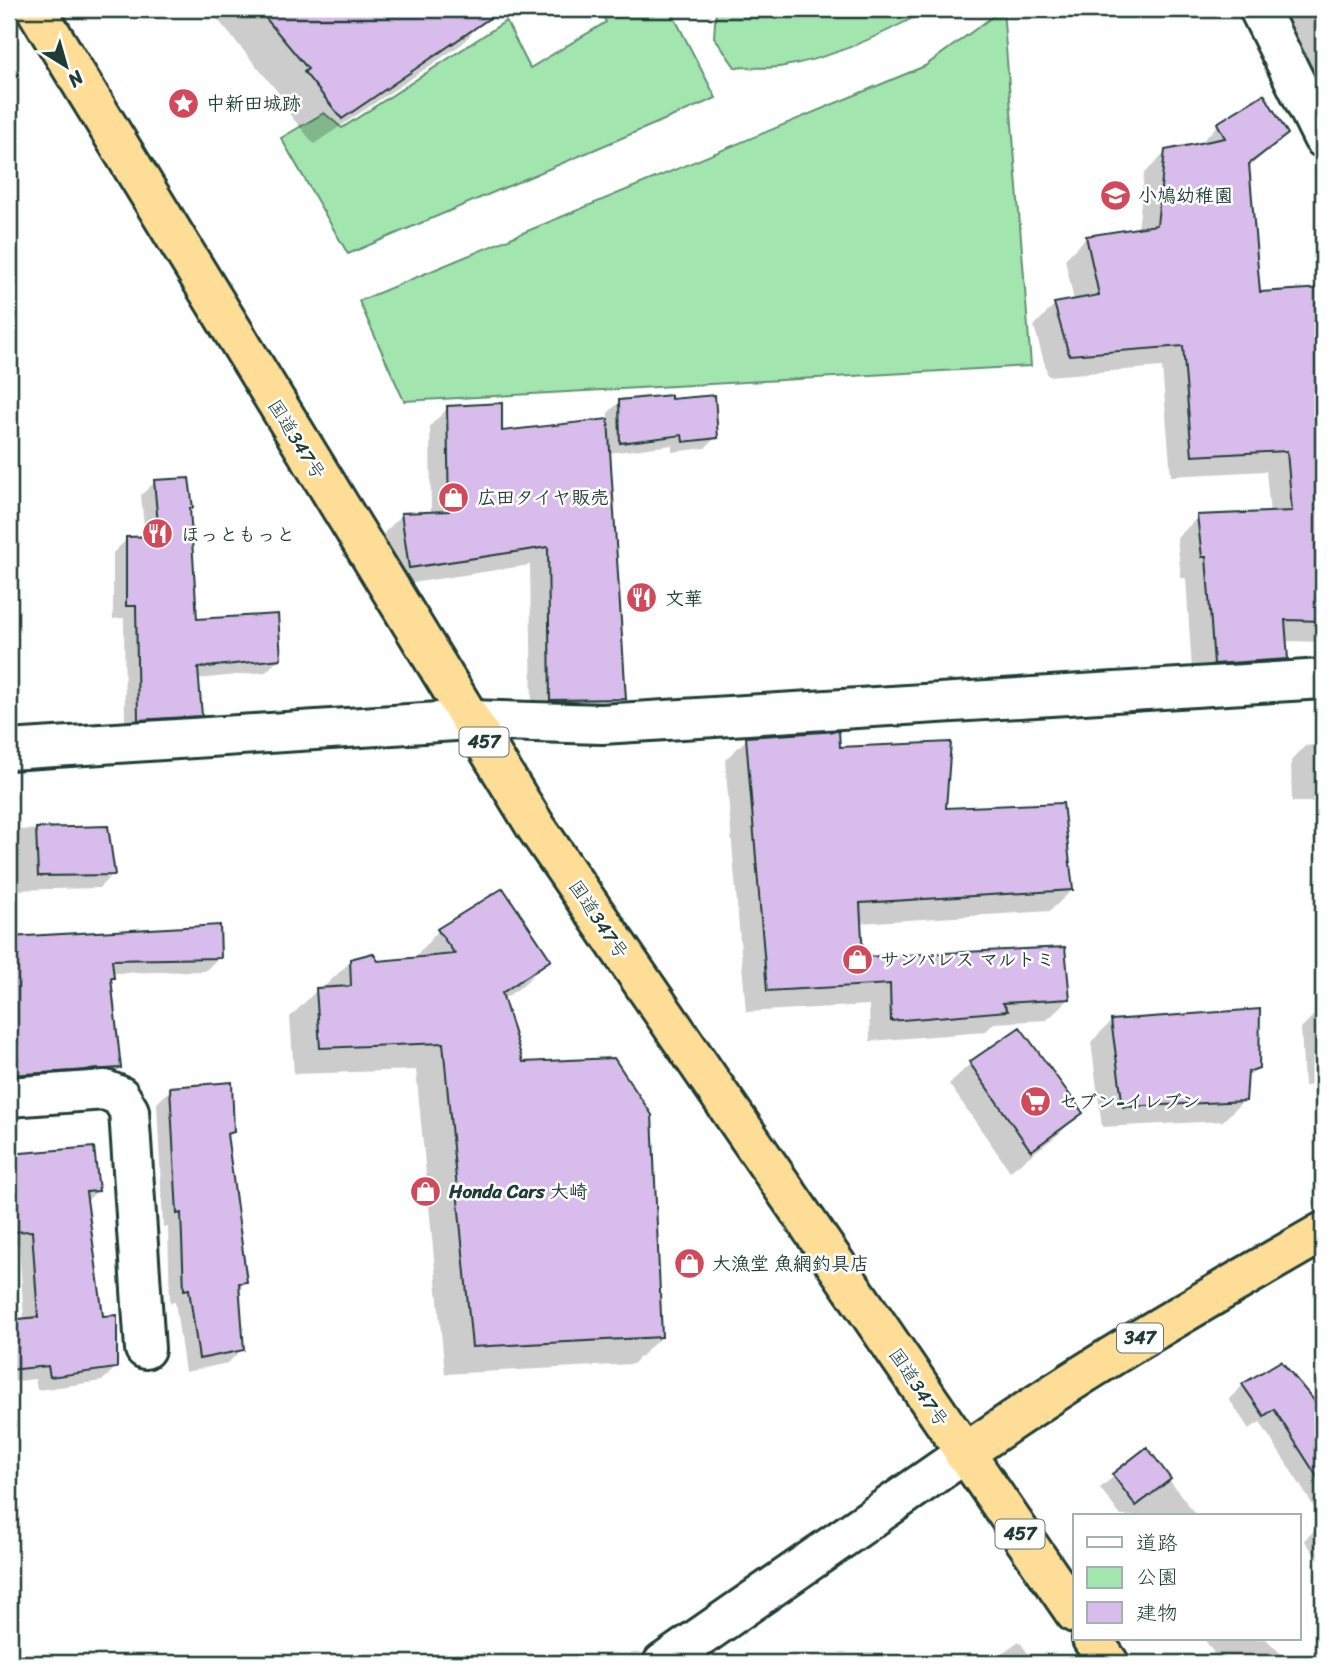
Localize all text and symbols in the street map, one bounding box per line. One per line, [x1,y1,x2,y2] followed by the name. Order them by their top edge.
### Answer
[32,32,102,102] north arrow
[60,61,92,97] text: N
[166,86,200,120] place icon: 中新田城跡
[206,87,301,120] place label: 中新田城跡
[1098,178,1132,212] school or university icon: 小鳩幼稚園
[1138,179,1233,212] place label: 小鳩幼稚園
[259,392,334,486] street label: 国道347号
[437,480,471,514] shop icon: 広田タイヤ販売
[477,481,609,514] place label: 広田タイヤ販売
[141,517,175,551] restaurant icon: ほっともっと
[181,518,295,551] place label: ほっともっと
[625,581,659,615] restaurant icon: 文華
[665,582,703,615] place label: 文華
[460,728,508,756] road number: 457
[560,873,637,966] street label: 国道347号
[840,942,874,976] shop icon: サンパレス マルトミ
[880,943,1055,976] place label: サンパレス マルトミ
[1019,1084,1053,1118] supermarket icon: セブン-イレブン
[1059,1085,1201,1118] place label: セブン-イレブン
[409,1174,443,1208] shop icon: Honda Cars 大崎
[448,1175,588,1208] place label: Honda Cars 大崎
[672,1246,706,1280] shop icon: 大漁堂 魚網釣具店
[712,1247,869,1280] place label: 大漁堂 魚網釣具店
[1117,1324,1163,1352] road number: 347
[880,1341,957,1434] street label: 国道347号
[1073,1514,1300,1640] legend
[996,1520,1044,1548] road number: 457
[1136,1524,1178,1562] text: 道路
[1136,1558,1178,1596] text: 公園
[1136,1594,1178,1632] text: 建物

